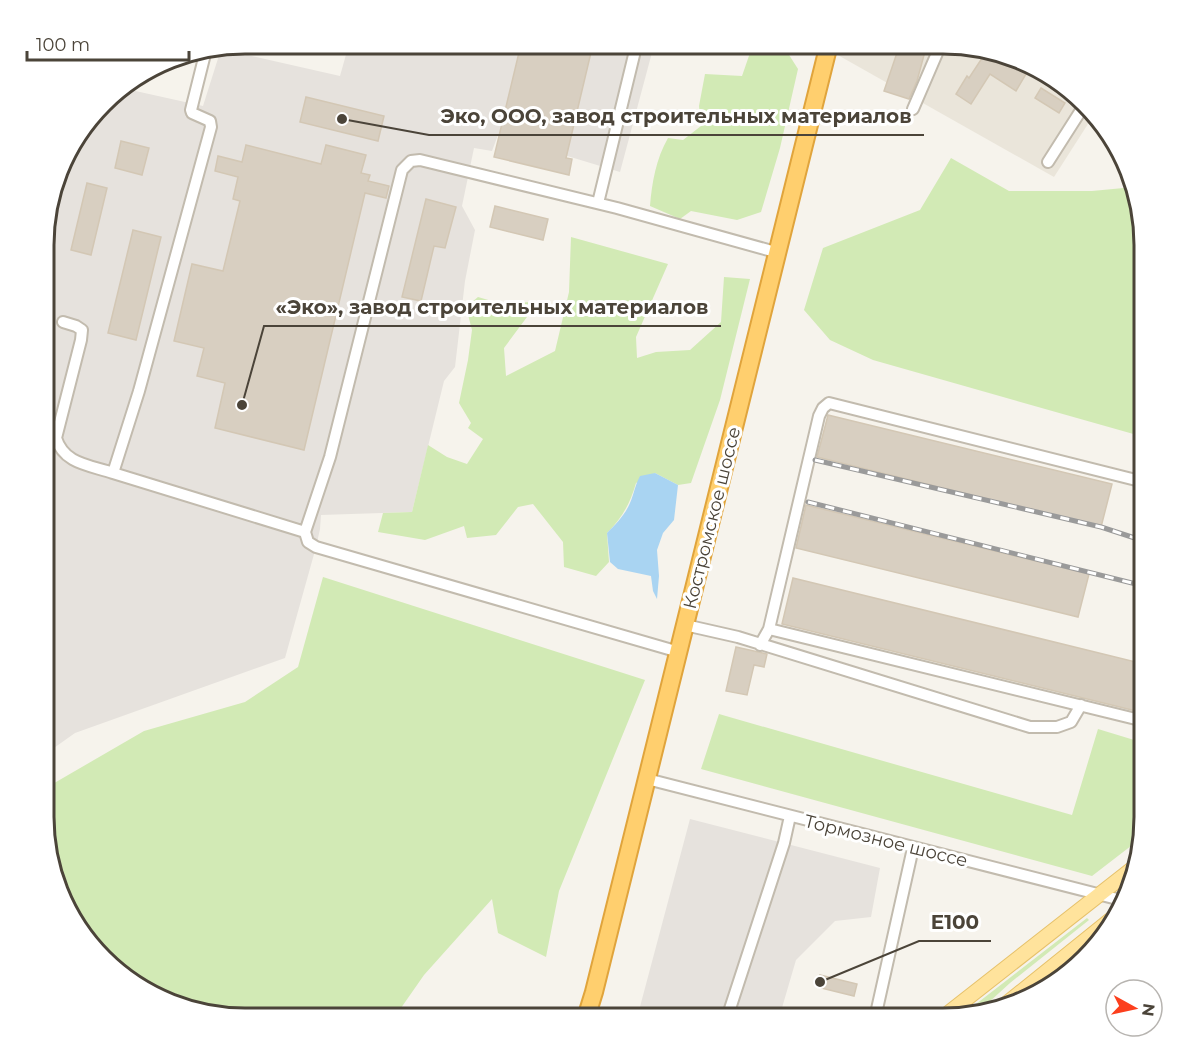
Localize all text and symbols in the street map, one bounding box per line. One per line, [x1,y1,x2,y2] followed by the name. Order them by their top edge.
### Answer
[27,24,189,62] scale bar
[36,34,90,56] text: 100 m
[429,97,924,135] callout: Эко, ООО, завод строительных материалов
[440,104,912,128] text: Эко, ООО, завод строительных материалов
[264,288,721,326] callout: «Эко», завод строительных материалов
[276,295,708,319] text: «Эко», завод строительных материалов
[679,425,745,611] street label: Костромское шоссе
[802,810,970,872] street label: Тормозное шоссе
[919,903,991,941] callout: E100
[931,910,979,934] text: E100
[1104,978,1164,1038] north arrow
[1138,1002,1159,1018] text: N

